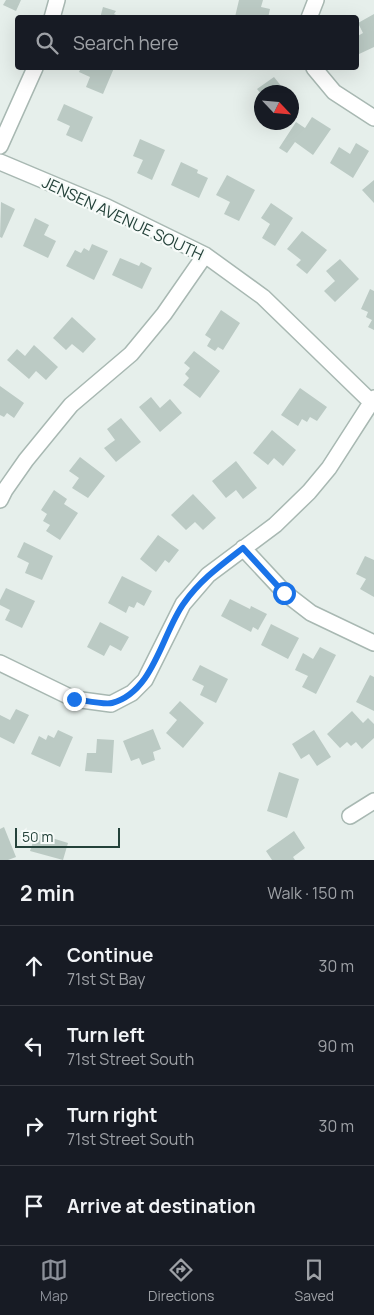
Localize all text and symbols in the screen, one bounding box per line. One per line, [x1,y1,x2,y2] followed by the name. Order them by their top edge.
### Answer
[15,15,359,70] search box
[33,29,61,57] icon: search
[73,30,179,56] text: Search here
[254,85,299,130] north arrow
[39,171,207,265] street label: JENSEN AVENUE SOUTH
[273,582,296,605] route start
[63,688,86,711] route end
[15,825,120,848] scale bar
[22,827,53,846] text: 50 m
[20,879,75,907] text: 2 min
[267,882,354,904] text: Walk · 150 m
[67,942,153,968] text: Continue
[20,952,48,980] icon: ahead
[319,955,354,977] text: 30 m
[67,968,145,990] text: 71st St Bay
[67,1022,145,1048] text: Turn left
[20,1032,48,1060] icon: left
[318,1035,354,1057] text: 90 m
[67,1048,194,1070] text: 71st Street South
[67,1102,157,1128] text: Turn right
[20,1112,48,1140] icon: right
[319,1115,354,1137] text: 30 m
[67,1128,194,1150] text: 71st Street South
[20,1192,48,1220] icon: arrive
[67,1193,256,1219] text: Arrive at destination
[40,1256,68,1305] tab: Map
[148,1256,214,1305] tab: Directions
[295,1256,334,1305] tab: Saved

